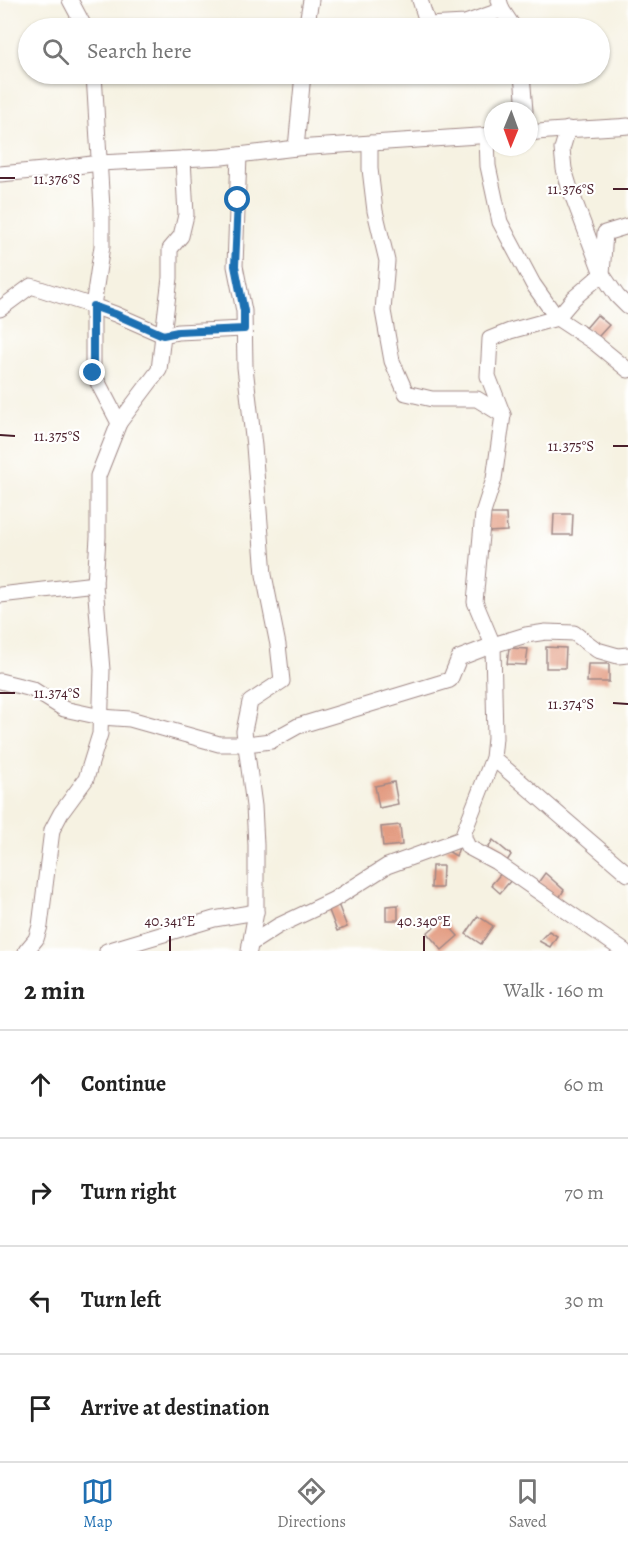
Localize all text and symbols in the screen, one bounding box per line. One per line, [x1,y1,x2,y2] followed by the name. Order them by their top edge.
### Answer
[18,18,610,84] search box
[39,35,72,68] icon: search
[87,36,192,66] text: Search here
[484,102,538,156] north arrow
[34,169,80,189] text: 11.376°S
[548,179,594,199] text: 11.376°S
[224,186,250,212] route start
[79,359,105,385] route end
[34,426,80,446] text: 11.375°S
[548,436,594,456] text: 11.375°S
[34,683,80,703] text: 11.374°S
[548,694,594,714] text: 11.374°S
[145,911,195,931] text: 40.341°E
[397,911,451,931] text: 40.340°E
[24,973,85,1008] text: 2 min
[504,977,604,1004] text: Walk · 160 m
[24,1068,57,1101] icon: ahead
[81,1069,166,1099] text: Continue
[564,1071,604,1098] text: 60 m
[24,1176,57,1209] icon: right
[81,1177,177,1207] text: Turn right
[564,1179,604,1206] text: 70 m
[24,1284,57,1317] icon: left
[81,1285,161,1315] text: Turn left
[564,1287,604,1314] text: 30 m
[24,1392,57,1425] icon: arrive
[81,1393,270,1423] text: Arrive at destination
[81,1475,114,1533] tab: Map
[277,1475,346,1533] tab: Directions
[509,1475,547,1533] tab: Saved

